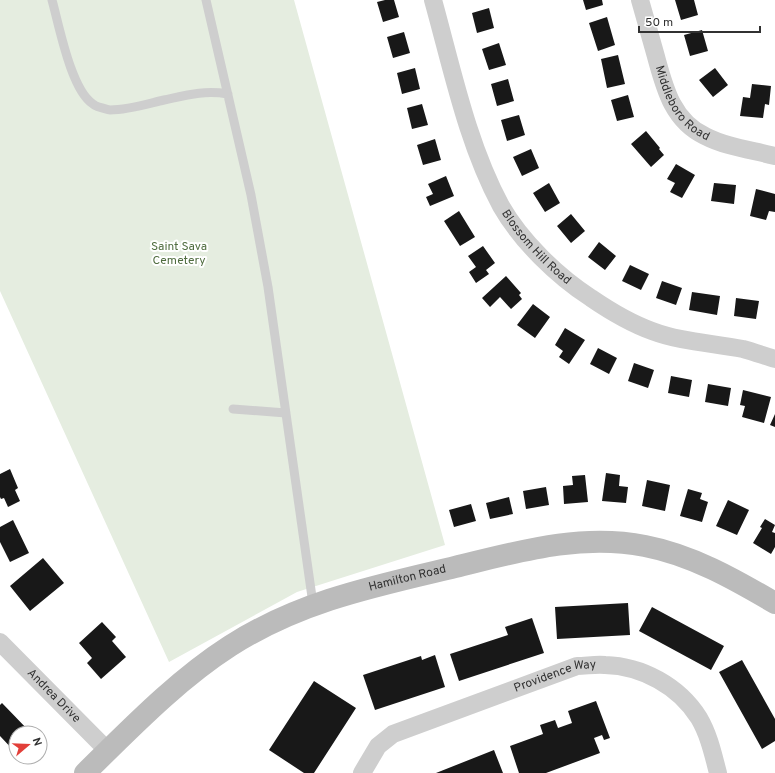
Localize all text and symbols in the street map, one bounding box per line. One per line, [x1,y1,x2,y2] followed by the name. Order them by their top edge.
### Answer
[639,8,760,34] scale bar
[645,15,673,31] text: 50 m
[651,64,712,145] street label: Middleboro Road
[497,207,574,289] street label: Blossom Hill Road
[151,239,207,269] park label: Saint Sava Cemetery
[367,561,448,596] street label: Hamilton Road
[512,657,597,697] street label: Providence Way
[23,665,84,727] street label: Andrea Drive
[8,725,48,765] north arrow
[29,736,44,748] text: N

